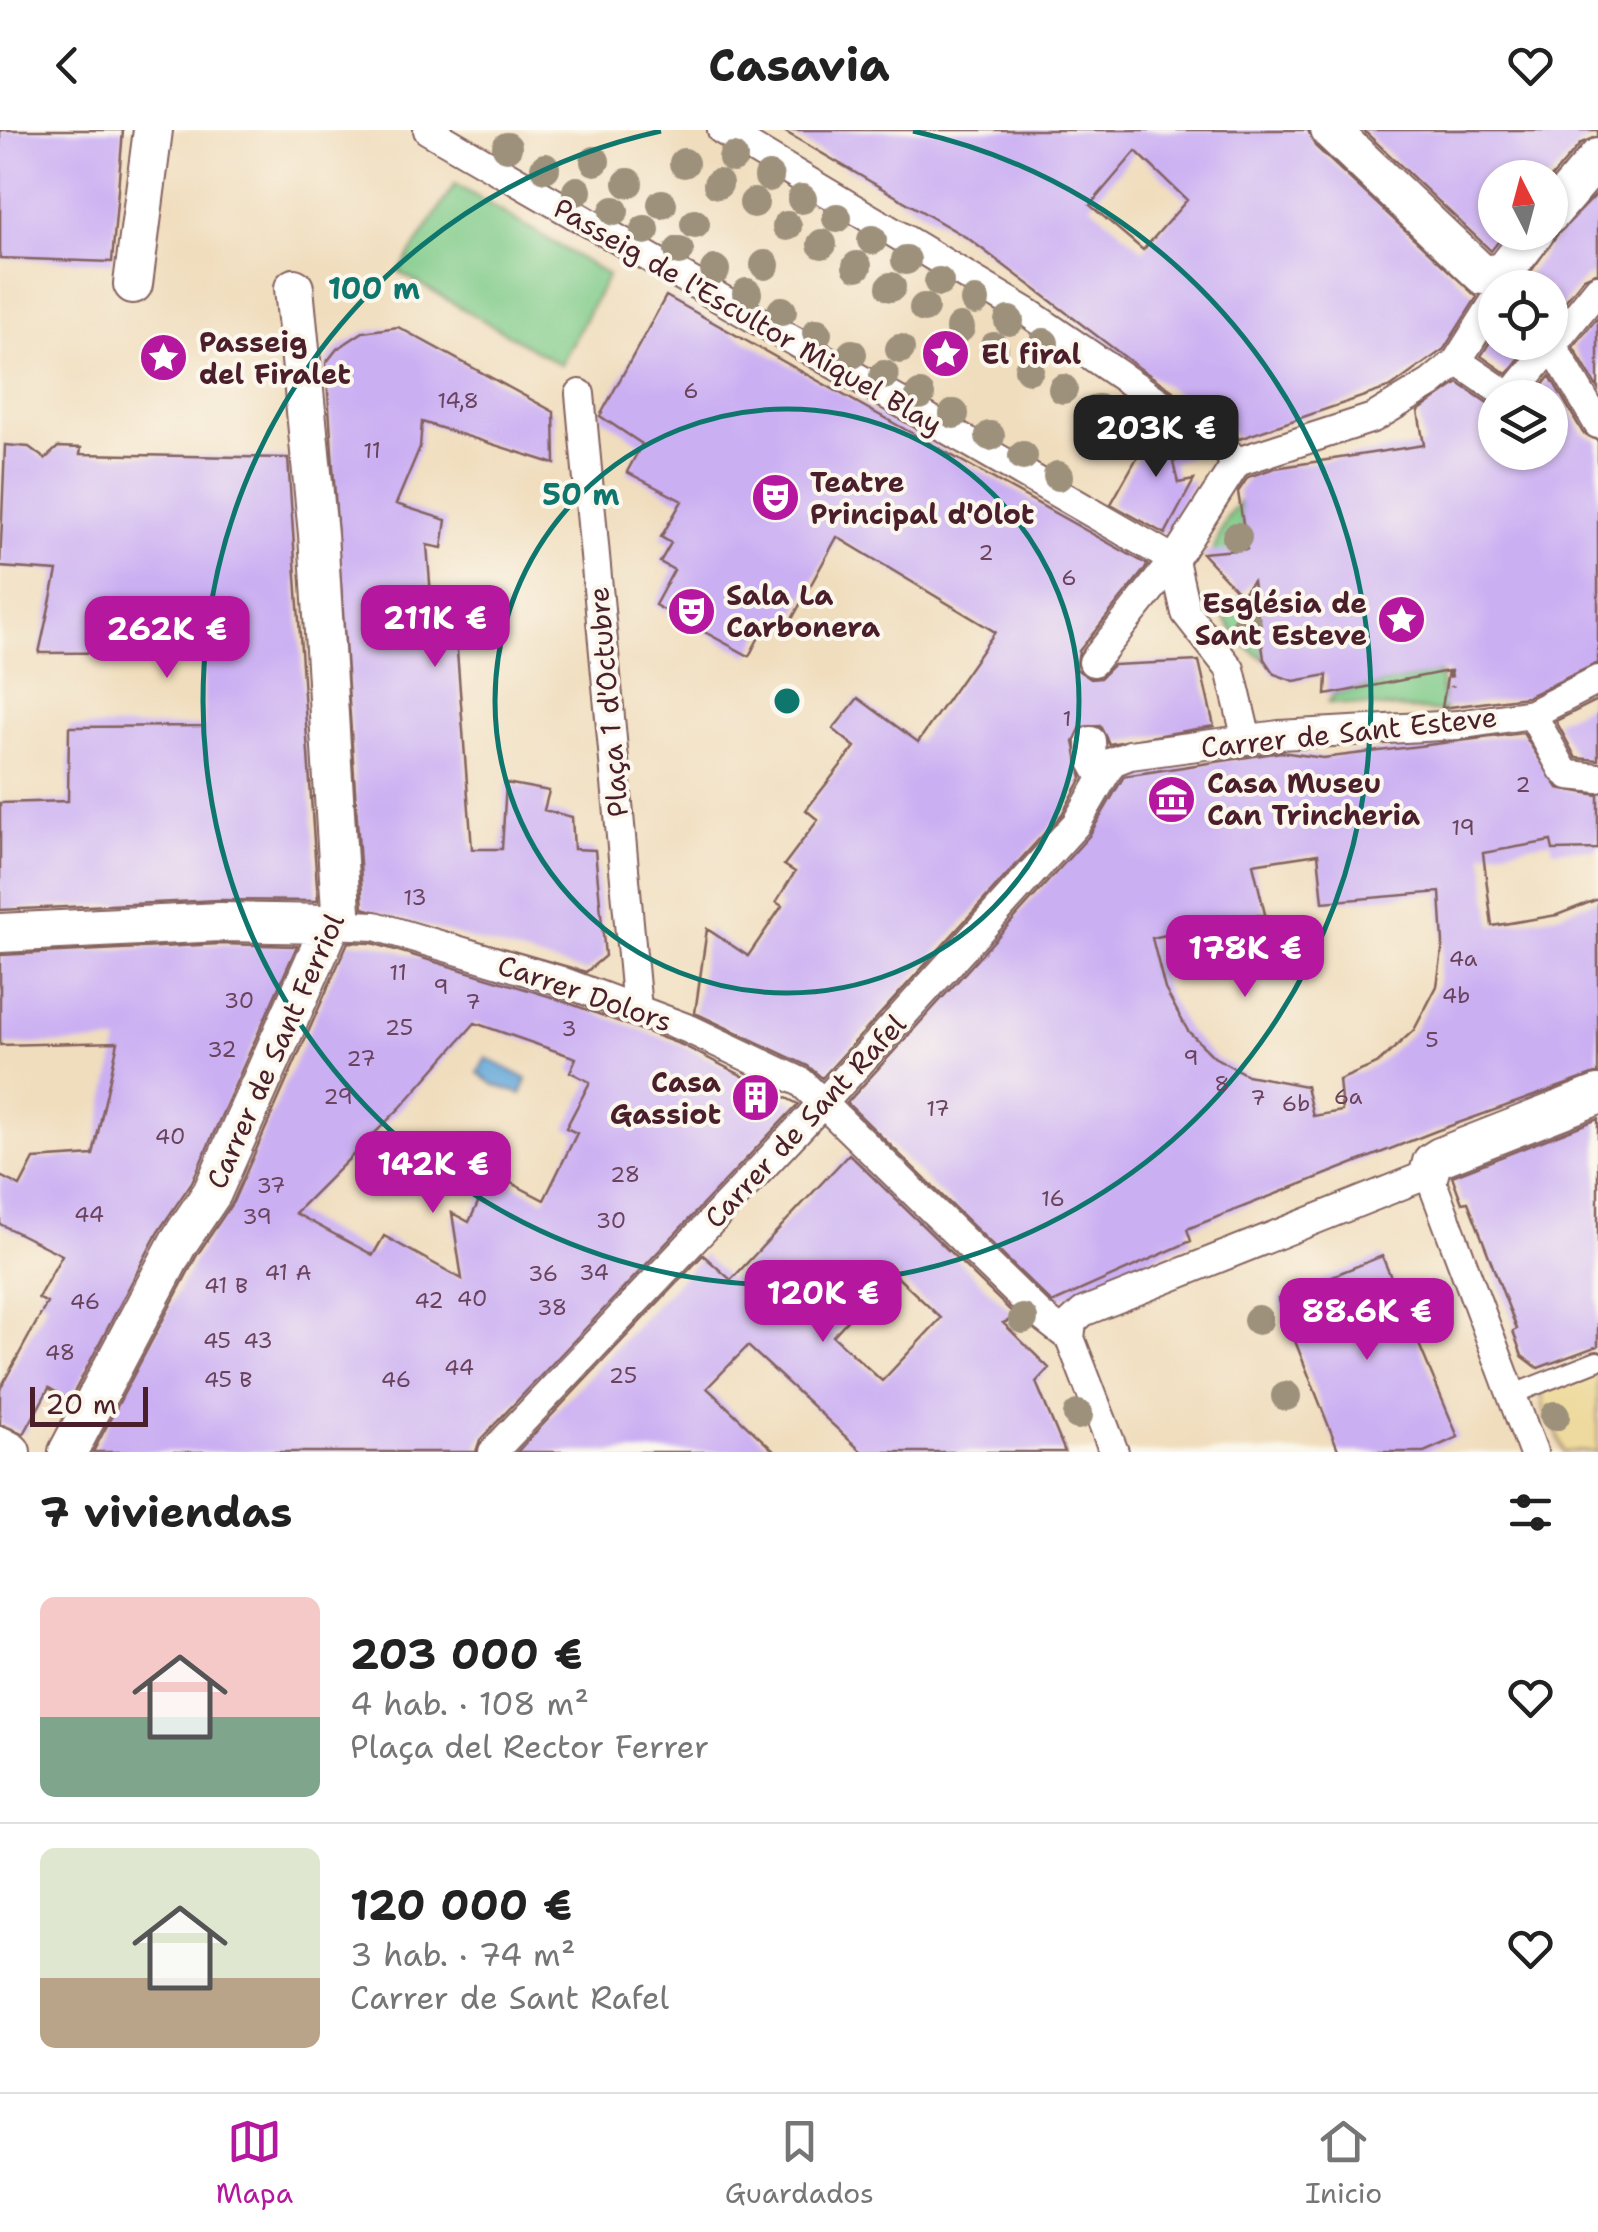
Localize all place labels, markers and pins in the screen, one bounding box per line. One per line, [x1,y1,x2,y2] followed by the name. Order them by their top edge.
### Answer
[199,323,351,393] place label: Passeig del Firalet
[920,328,972,380] place icon: El firal
[138,332,190,384] place icon: Passeig del Firalet
[981,335,1082,373] place label: El firal
[1075,395,1237,480] pin: 203K €
[810,463,1034,533] place label: Teatre Principal d'Olot
[749,472,801,524] theatre icon: Teatre Principal d'Olot
[726,576,880,646] place label: Sala La Carbonera
[1195,584,1367,654] place label: Església de Sant Esteve
[354,585,516,670] pin: 211K €
[665,585,717,637] theatre icon: Sala La Carbonera
[1376,593,1428,645] place icon: Església de Sant Esteve
[86,596,248,681] pin: 262K €
[769,683,805,719] centre of rings
[1207,764,1420,834] place label: Casa Museu Can Trincheria
[1146,773,1198,825] museum icon: Casa Museu Can Trincheria
[1164,915,1326,1000] pin: 178K €
[610,1063,721,1133] place label: Casa Gassiot
[730,1072,782,1124] building icon: Casa Gassiot
[352,1131,514,1216] pin: 142K €
[742,1260,904,1345] pin: 120K €
[1275,1278,1459,1363] pin: 88.6K €

